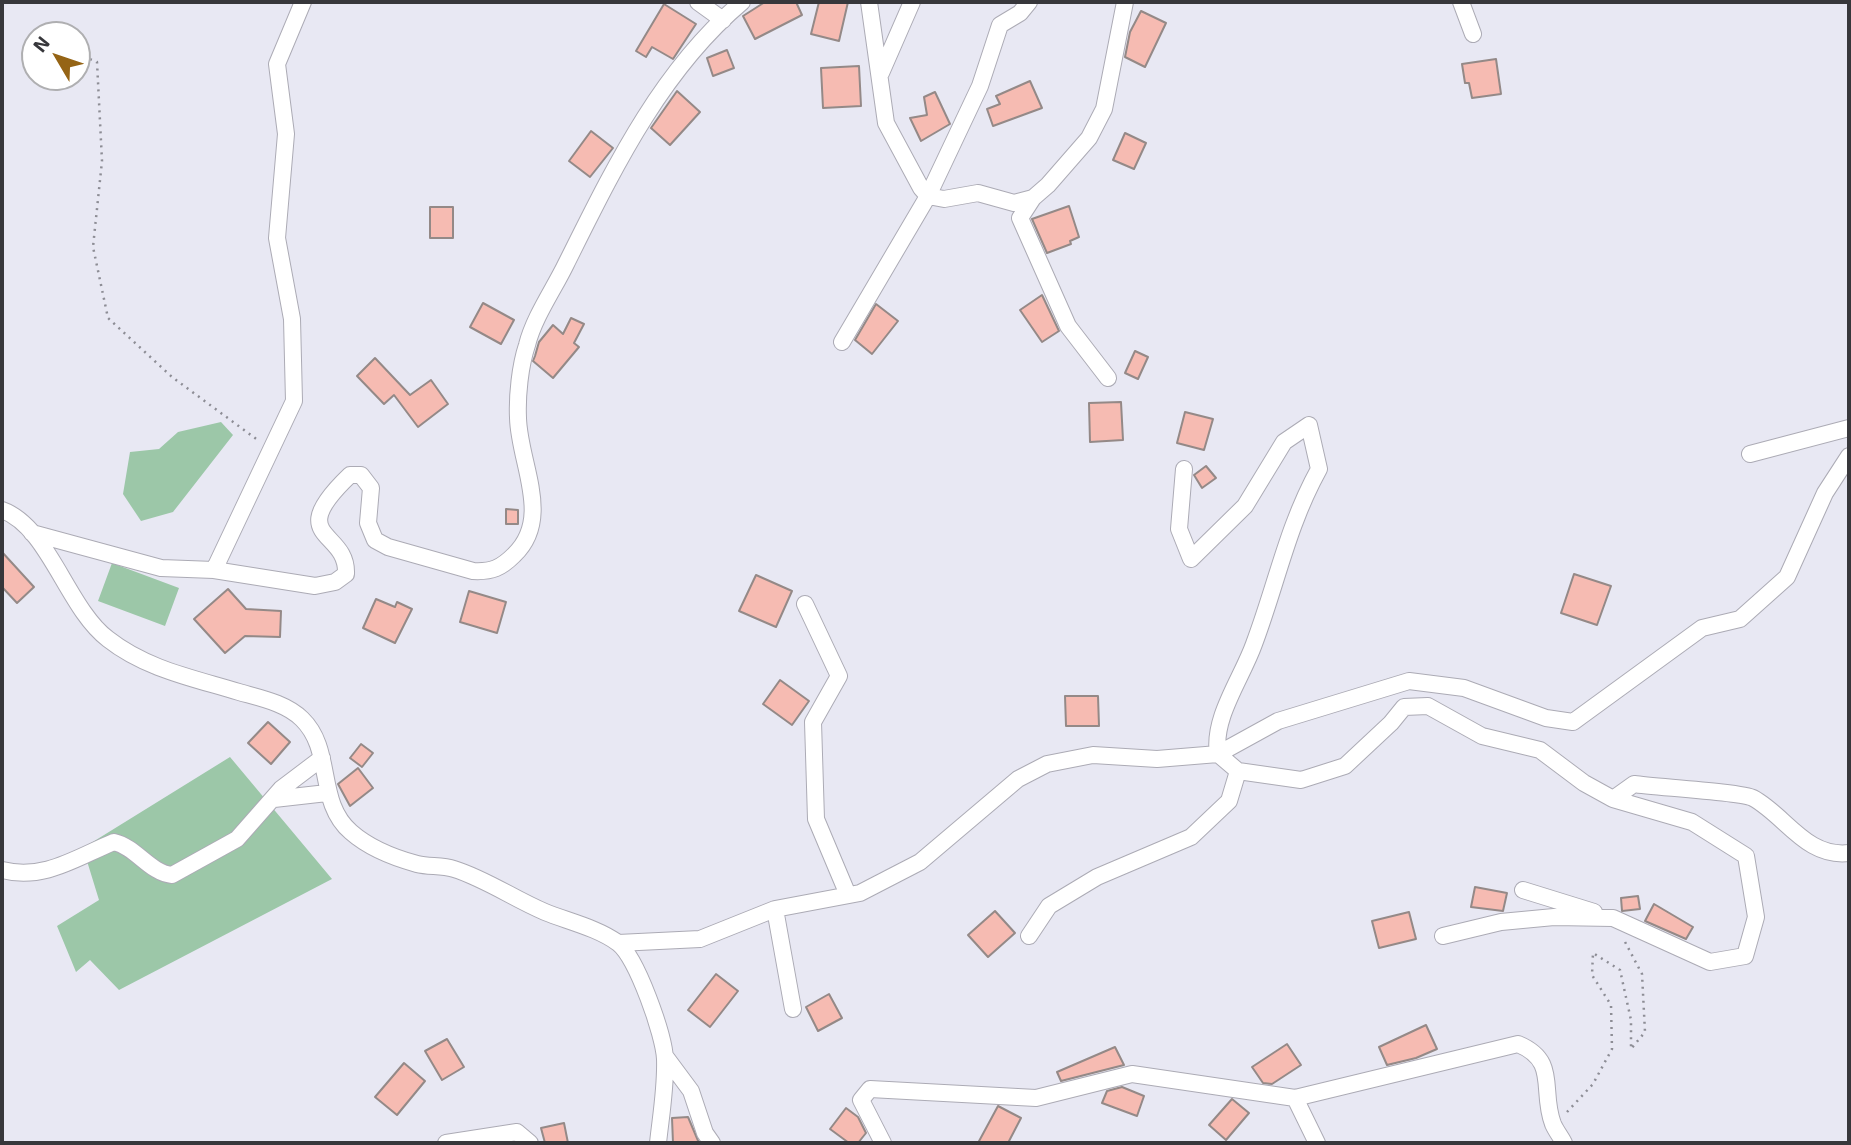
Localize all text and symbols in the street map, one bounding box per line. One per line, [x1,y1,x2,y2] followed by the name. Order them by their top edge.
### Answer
[21,21,91,91] north arrow
[28,31,54,56] text: N

